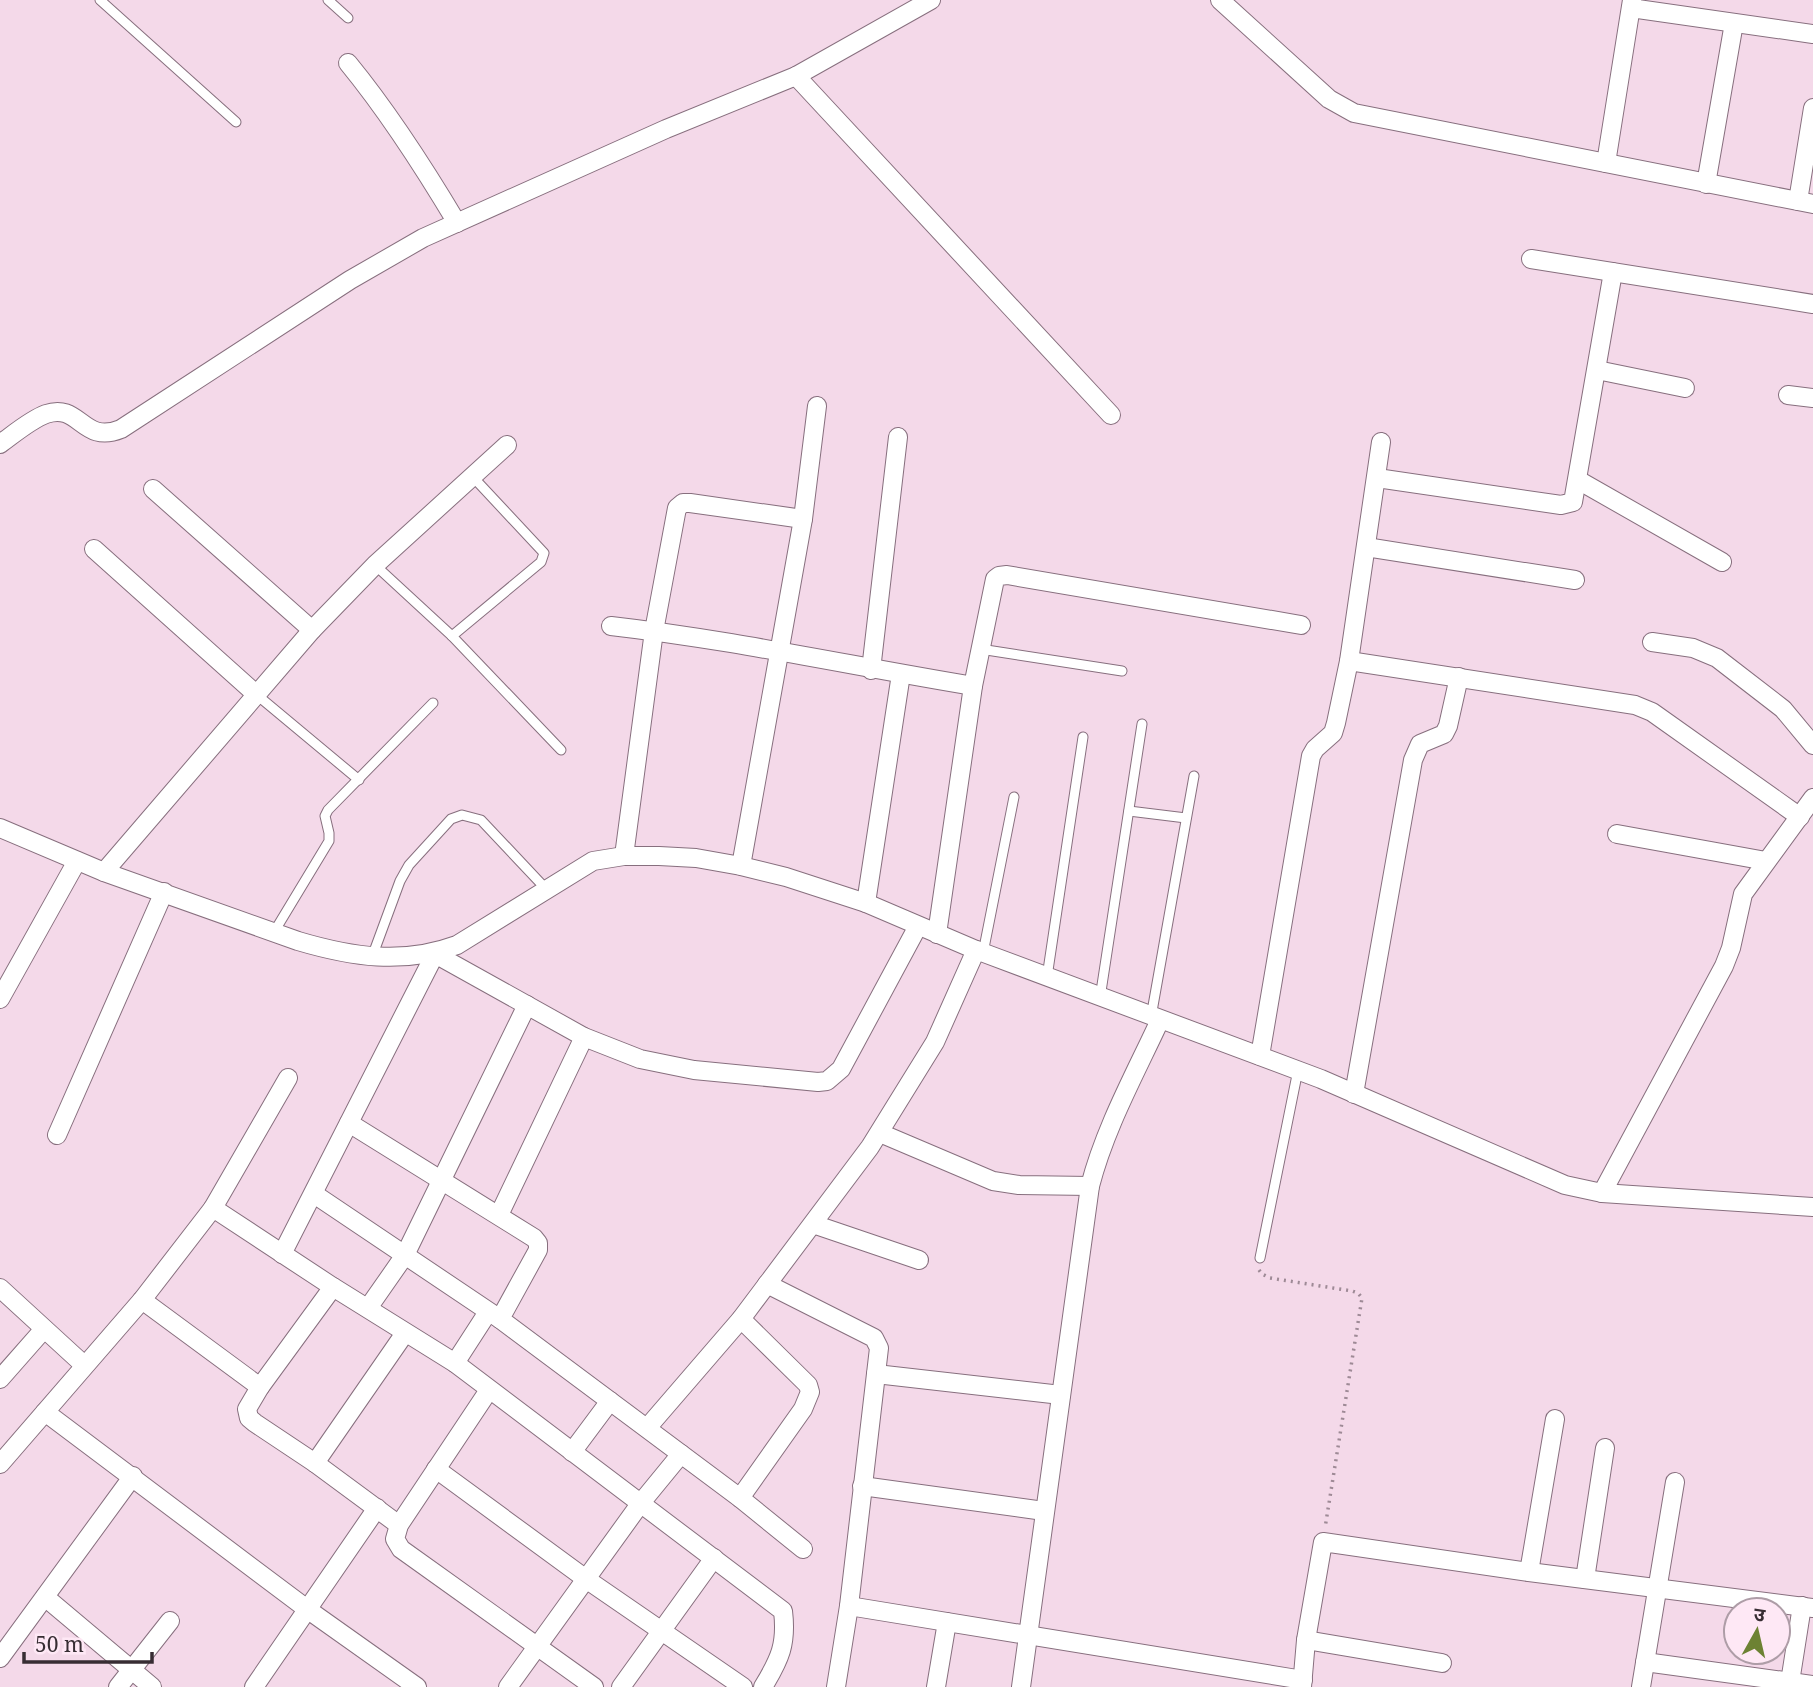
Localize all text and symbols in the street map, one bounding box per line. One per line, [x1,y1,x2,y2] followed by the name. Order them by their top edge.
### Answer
[1722,1596,1792,1666] north arrow
[1752,1601,1768,1628] text: उ
[24,1620,152,1664] scale bar
[35,1630,84,1658] text: 50 m

